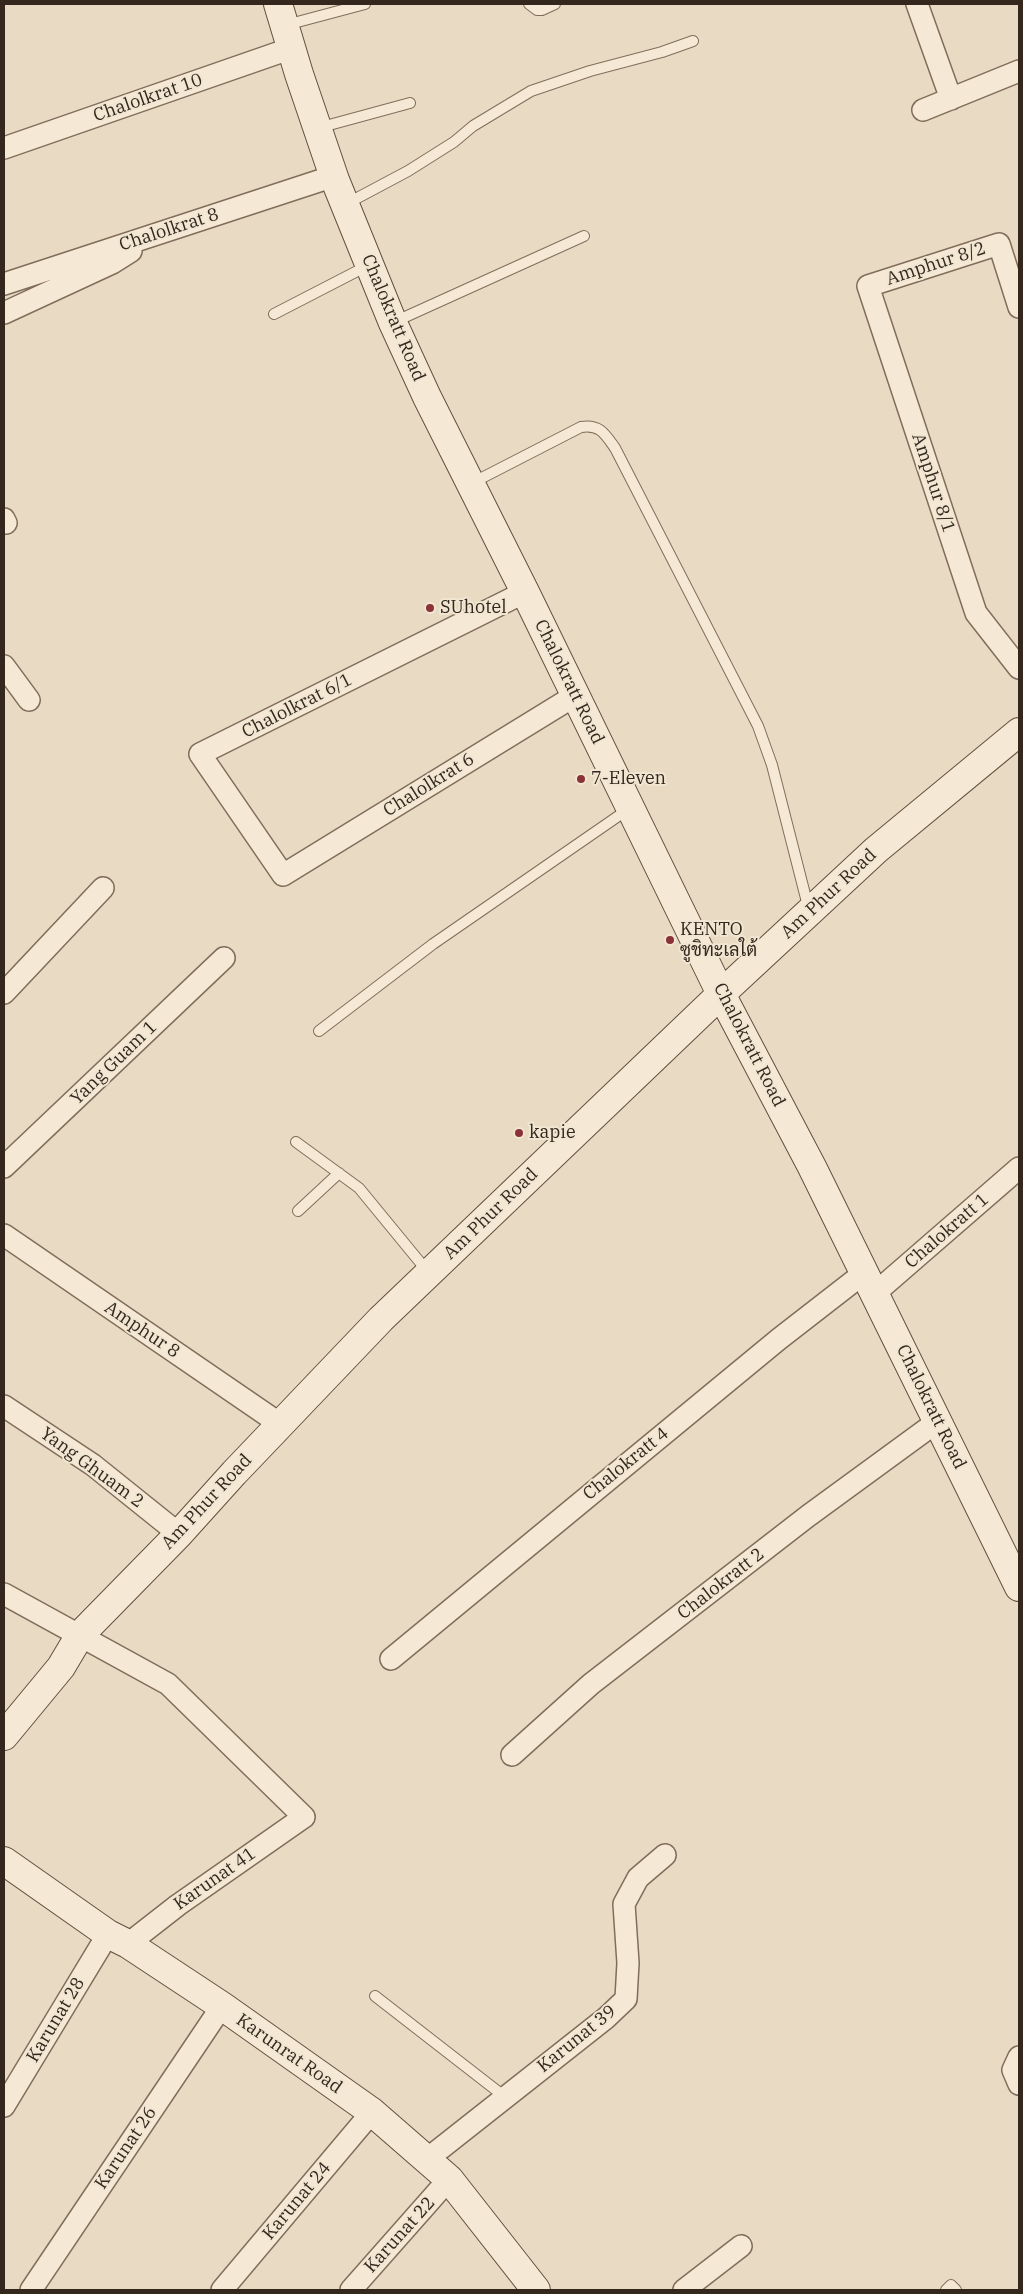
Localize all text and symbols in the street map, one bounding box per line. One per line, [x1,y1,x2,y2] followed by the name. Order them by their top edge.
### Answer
[91,69,205,127] street label: Chalolkrat 10
[117,204,221,256] street label: Chalolkrat 8
[884,238,988,290] street label: Amphur 8/2
[356,251,430,385] street label: Chalokratt Road
[907,431,959,535] street label: Amphur 8/1
[440,597,507,619] place label: SUhotel
[424,602,436,614] marker: SUhotel
[529,616,609,748] street label: Chalokratt Road
[238,669,356,743] street label: Chalolkrat 6/1
[380,749,478,821] street label: Chalolkrat 6
[591,768,666,790] place label: 7-Eleven
[575,773,587,785] marker: 7-Eleven
[777,844,881,944] street label: Am Phur Road
[680,919,757,962] place label: KENTO ซูชิทะเลใต้
[664,934,676,946] marker: KENTO ซูชิทะเลใต้
[708,979,790,1111] street label: Chalokratt Road
[66,1016,162,1110] street label: Yang Guam 1
[529,1122,576,1144] place label: kapie
[513,1127,525,1139] marker: kapie
[439,1164,543,1264] street label: Am Phur Road
[901,1189,993,1273] street label: Chalokratt 1
[100,1297,184,1363] street label: Amphur 8
[891,1341,971,1473] street label: Chalokratt Road
[36,1423,148,1513] street label: Yang Ghuam 2
[579,1423,673,1505] street label: Chalokratt 4
[157,1450,257,1554] street label: Am Phur Road
[673,1543,769,1625] street label: Chalokratt 2
[170,1843,260,1915] street label: Karunat 41
[22,1974,90,2066] street label: Karunat 28
[533,2001,621,2077] street label: Karunat 39
[232,2009,346,2099] street label: Karunrat Road
[90,2103,162,2193] street label: Karunat 26
[258,2158,336,2244] street label: Karunat 24
[360,2192,440,2278] street label: Karunat 22

